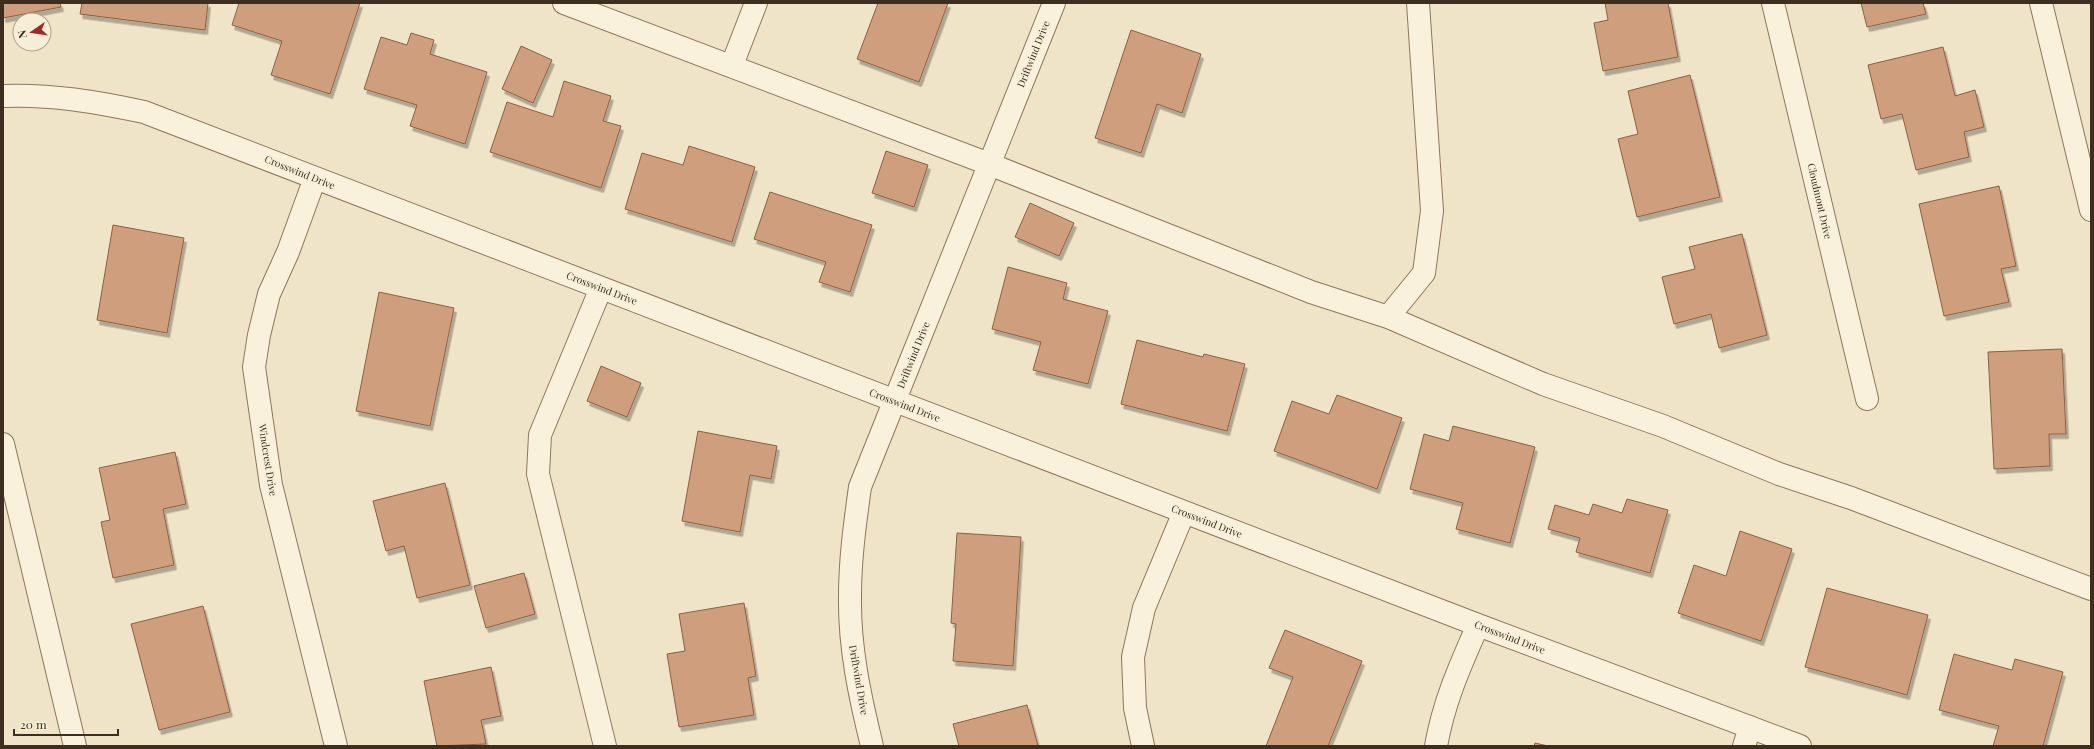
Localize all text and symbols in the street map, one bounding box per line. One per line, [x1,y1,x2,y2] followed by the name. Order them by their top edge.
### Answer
[12,12,52,52] north arrow
[1013,19,1053,89] street label: Driftwind Drive
[14,29,30,40] text: N
[263,151,337,193] street label: Crosswind Drive
[1804,162,1836,240] street label: Cloudmont Drive
[565,268,639,308] street label: Crosswind Drive
[893,320,933,390] street label: Driftwind Drive
[868,385,942,425] street label: Crosswind Drive
[255,422,281,497] street label: Windcrest Drive
[1170,501,1244,541] street label: Crosswind Drive
[1473,617,1547,657] street label: Crosswind Drive
[846,644,872,716] street label: Driftwind Drive
[14,711,118,737] scale bar
[20,716,47,732] text: 20 m

